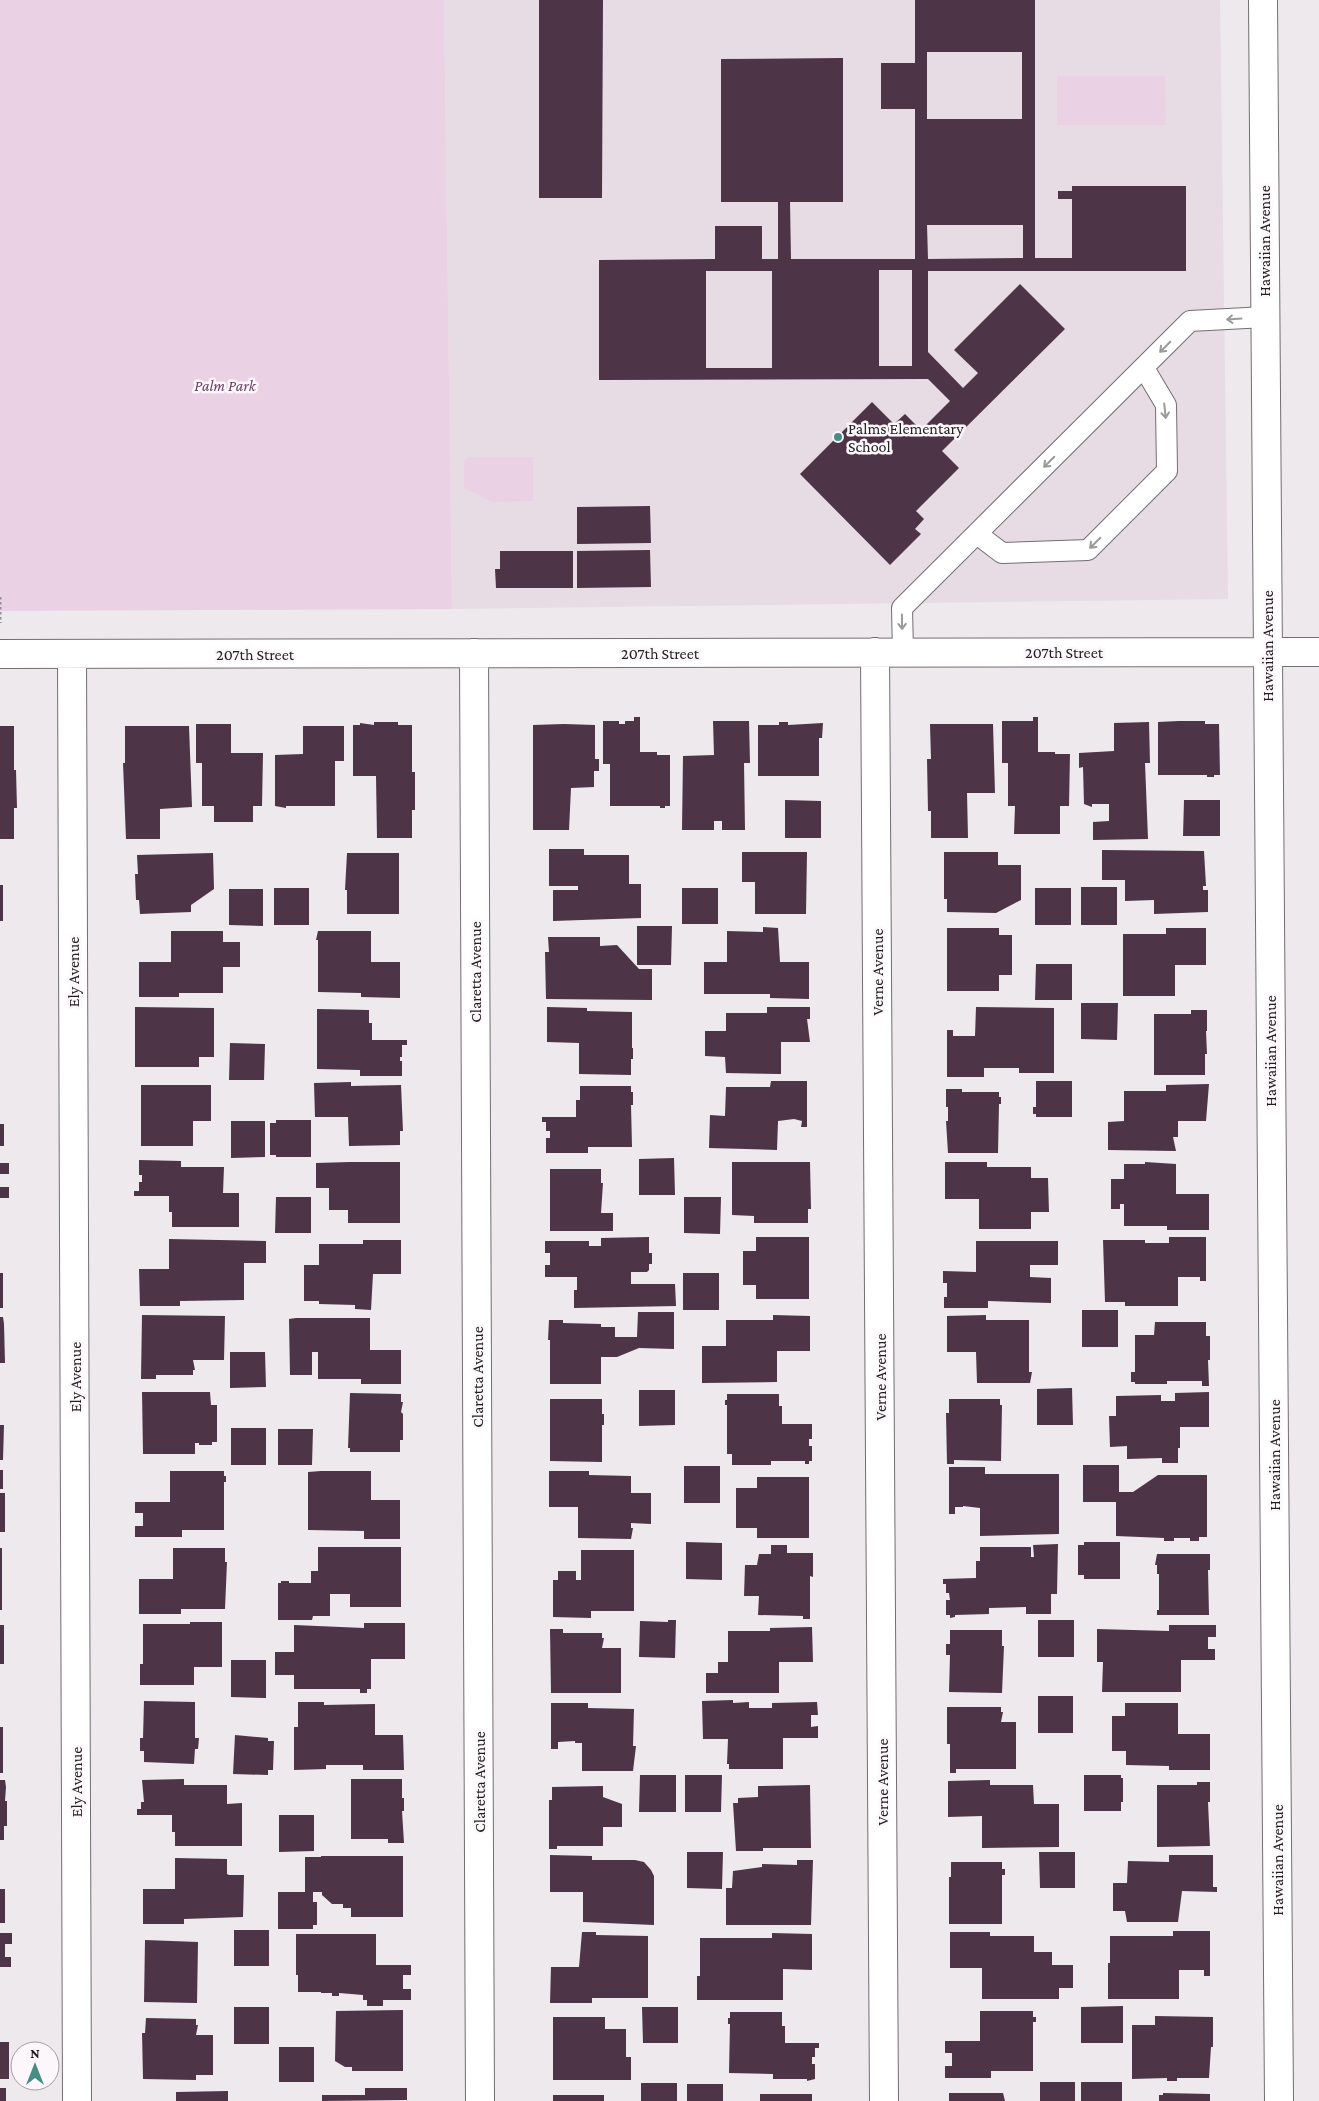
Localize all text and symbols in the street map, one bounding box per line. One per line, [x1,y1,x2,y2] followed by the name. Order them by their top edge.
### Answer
[1256,185,1273,297] street label: Hawaiian Avenue
[1226,314,1242,323] one-way arrow
[1158,341,1171,353] one-way arrow
[194,377,257,394] park label: Palm Park
[1160,402,1170,418] one-way arrow
[848,420,964,455] place label: Palms Elementary School
[832,431,844,443] marker: Palms Elementary School
[1044,455,1056,467] one-way arrow
[1089,537,1101,549] one-way arrow
[1259,590,1276,702] street label: Hawaiian Avenue
[897,614,907,630] one-way arrow
[1025,644,1104,661] street label: 207th Street
[621,645,700,662] street label: 207th Street
[216,646,295,663] street label: 207th Street
[467,921,484,1023] street label: Claretta Avenue
[869,929,886,1015] street label: Verne Avenue
[65,937,83,1007] street label: Ely Avenue
[1262,995,1279,1107] street label: Hawaiian Avenue
[469,1326,486,1428] street label: Claretta Avenue
[872,1334,889,1420] street label: Verne Avenue
[67,1342,85,1412] street label: Ely Avenue
[1266,1399,1283,1511] street label: Hawaiian Avenue
[471,1731,488,1833] street label: Claretta Avenue
[874,1739,891,1825] street label: Verne Avenue
[68,1747,86,1817] street label: Ely Avenue
[1269,1804,1286,1916] street label: Hawaiian Avenue
[10,2041,60,2091] north arrow
[30,2045,40,2061] text: N

